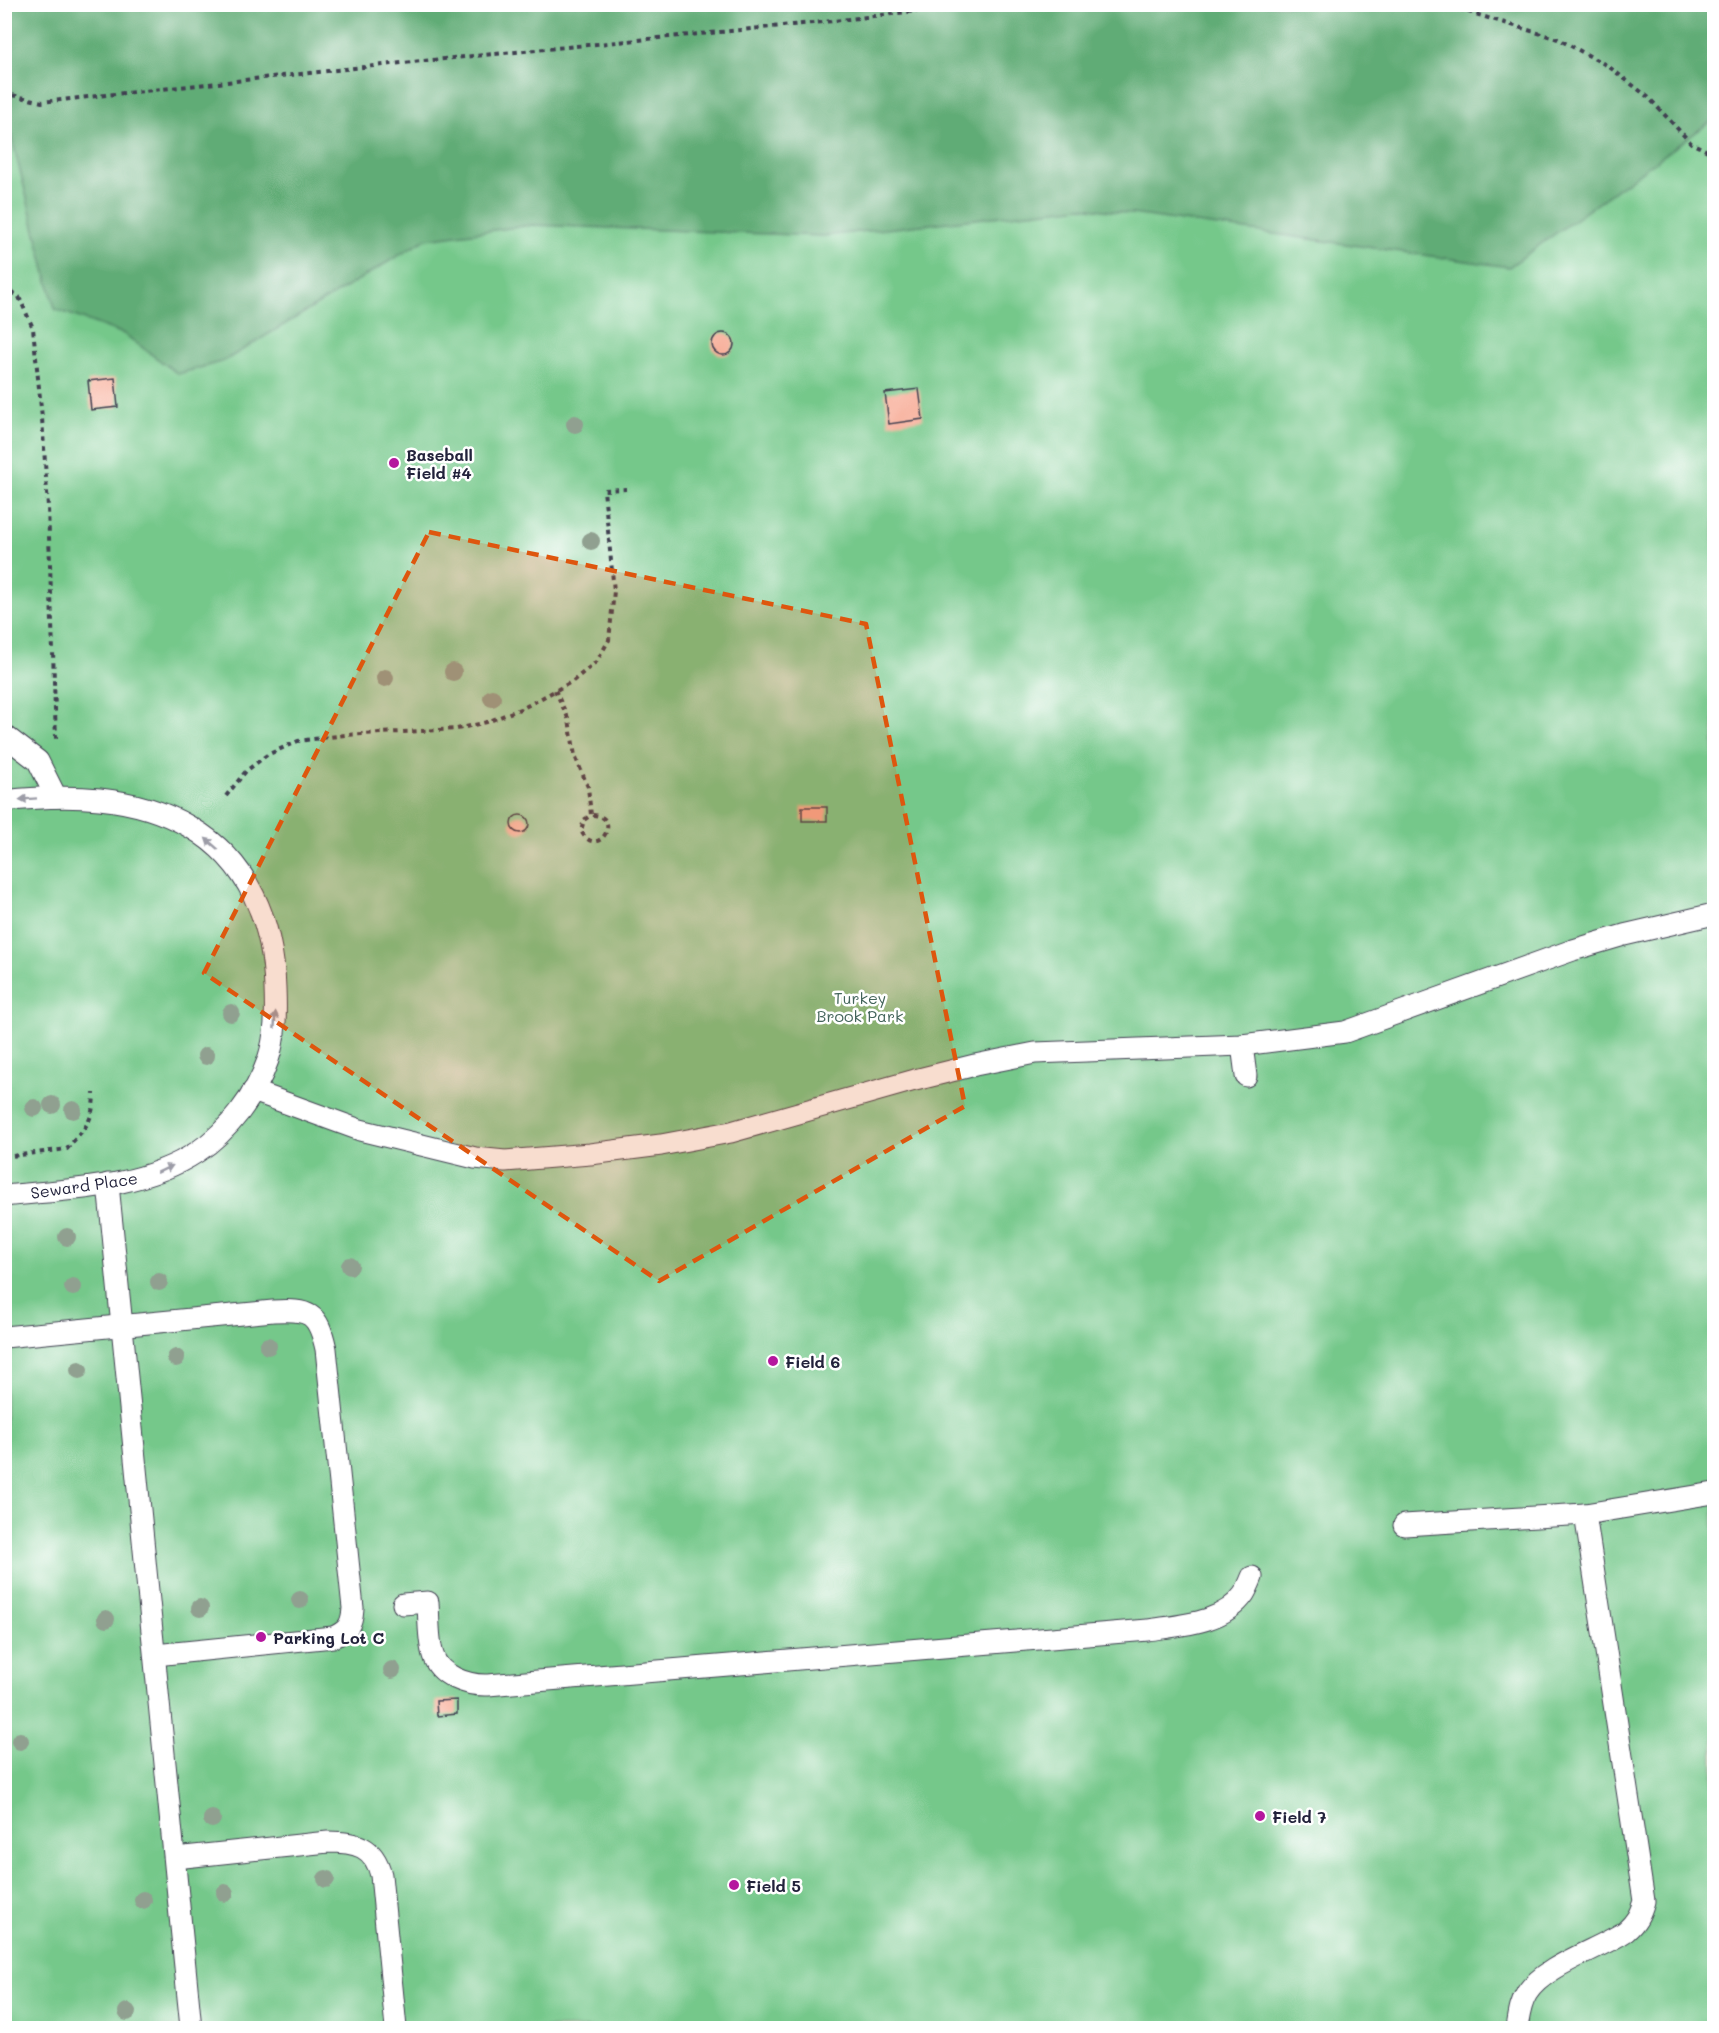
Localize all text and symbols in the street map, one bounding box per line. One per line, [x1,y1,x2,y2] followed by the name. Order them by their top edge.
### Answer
[406,444,473,483] place label: Baseball Field #4
[387,456,401,470] marker: Baseball Field #4
[18,794,37,804] one-way arrow
[205,838,220,851] one-way arrow
[817,987,903,1026] park label: Turkey Brook Park
[271,1010,280,1029] one-way arrow
[156,1164,173,1173] one-way arrow
[29,1167,139,1203] street label: Seward Place
[785,1351,840,1372] place label: Field 6
[766,1354,780,1368] marker: Field 6
[273,1627,384,1648] place label: Parking Lot C
[254,1630,268,1644] marker: Parking Lot C
[1272,1806,1326,1827] place label: Field 7
[1253,1809,1267,1823] marker: Field 7
[746,1875,801,1896] place label: Field 5
[727,1878,741,1892] marker: Field 5

